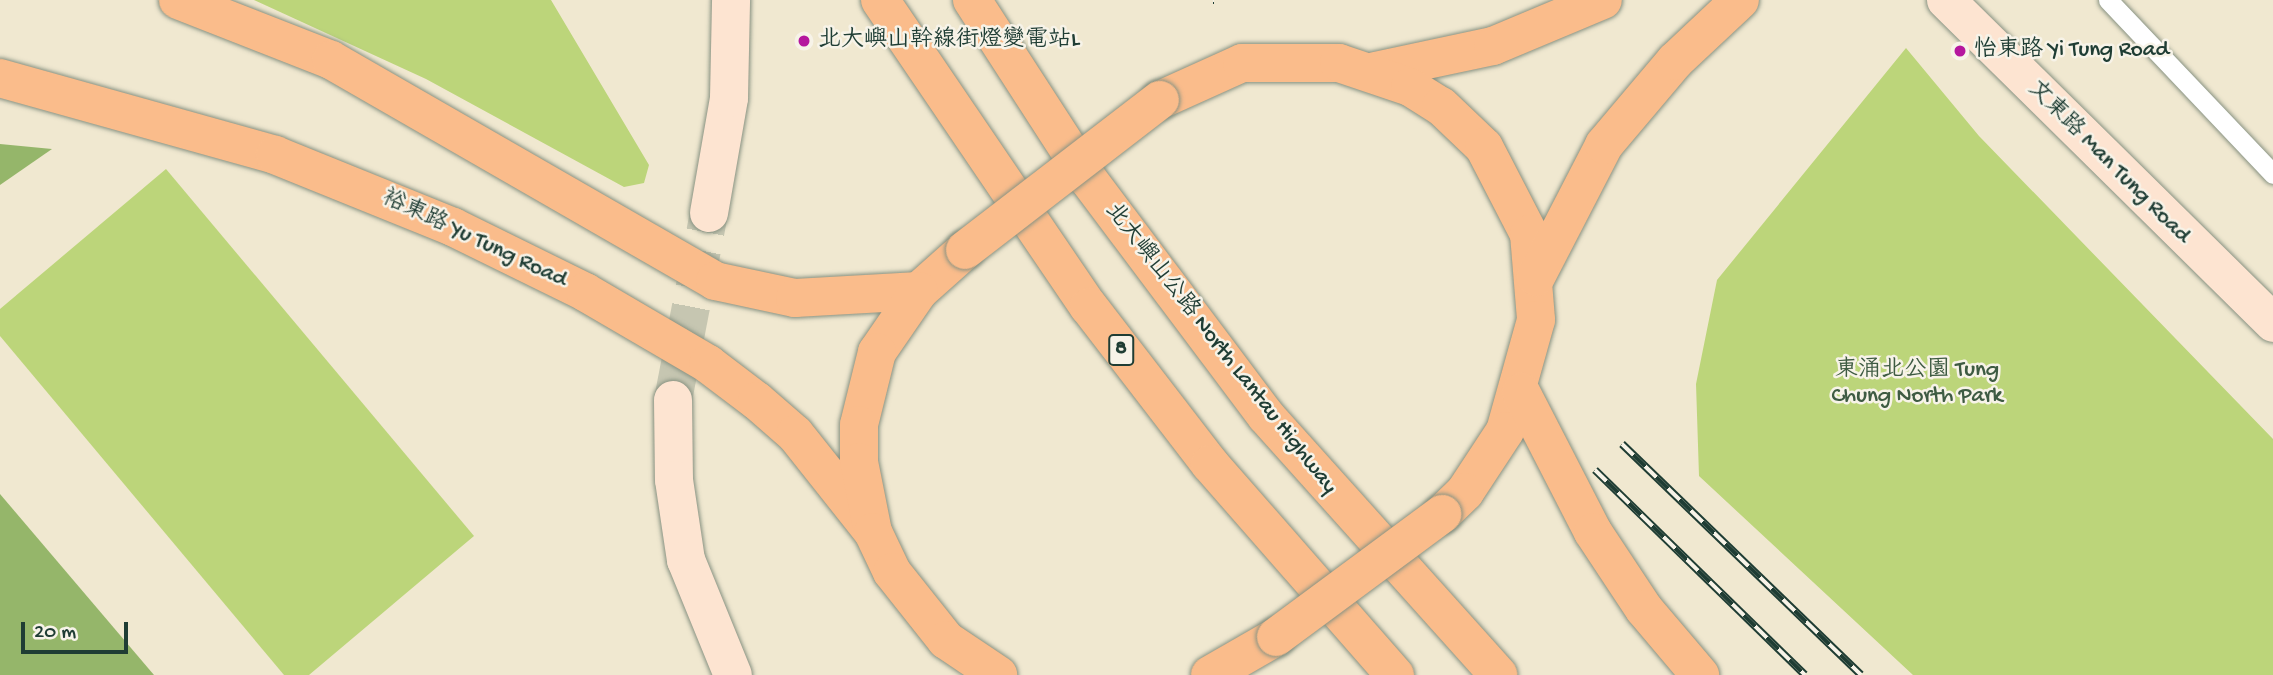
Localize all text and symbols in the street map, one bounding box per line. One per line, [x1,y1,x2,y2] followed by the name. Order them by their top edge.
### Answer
[818,27,1079,55] place label: 北大嶼山幹線街燈變電站L
[796,33,812,49] marker: 北大嶼山幹線街燈變電站L
[1974,37,2169,65] place label: 怡東路 Yi Tung Road
[1952,43,1968,59] marker: 怡東路 Yi Tung Road
[2021,76,2195,250] street label: 文東路 Man Tung Road
[377,185,571,295] street label: 裕東路 Yu Tung Road
[1098,198,1342,500] street label: 北大嶼山公路 North Lantau Highway
[1107,332,1135,368] road number: 8
[1831,357,2003,411] park label: 東涌北公園 Tung Chung North Park
[24,608,131,652] scale bar
[34,621,76,646] text: 20 m

